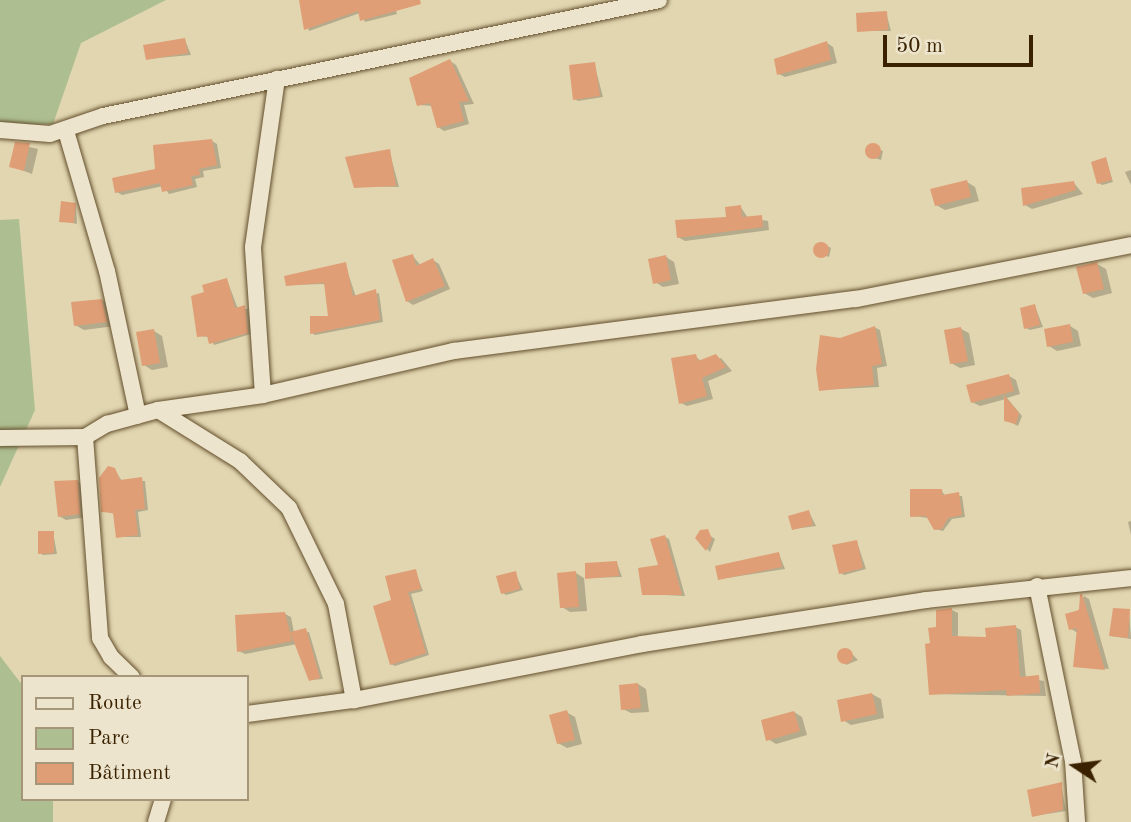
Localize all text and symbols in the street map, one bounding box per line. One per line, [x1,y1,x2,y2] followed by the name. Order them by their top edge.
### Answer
[886,21,1036,65] scale bar
[896,36,943,57] text: 50 m
[21,675,248,801] legend
[88,693,142,714] text: Route
[88,728,130,749] text: Parc
[1040,731,1110,801] north arrow
[1043,752,1065,770] text: N
[88,763,171,784] text: Bâtiment

